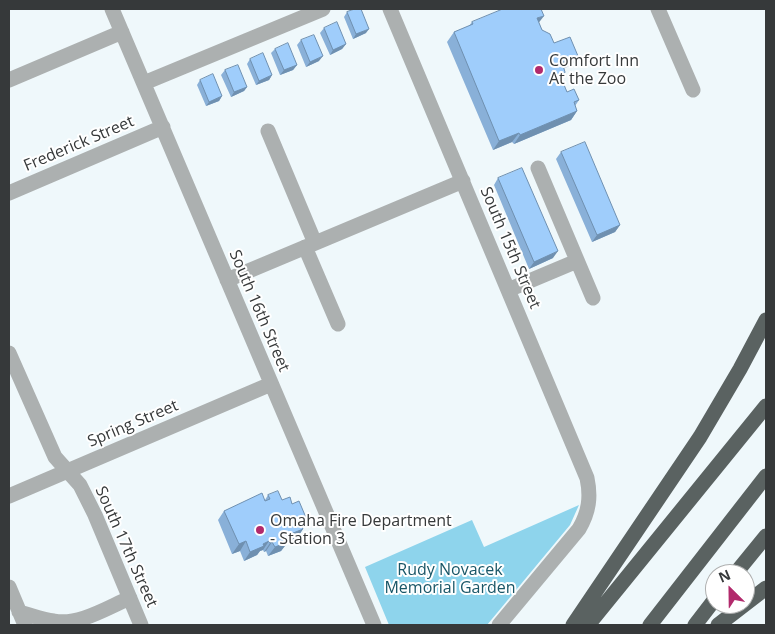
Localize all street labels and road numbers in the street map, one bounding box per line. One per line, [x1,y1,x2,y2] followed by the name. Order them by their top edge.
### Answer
[21,112,137,176] street label: Frederick Street
[476,184,544,312] street label: South 15th Street
[225,247,293,375] street label: South 16th Street
[85,396,181,452] street label: Spring Street
[91,483,161,611] street label: South 17th Street

